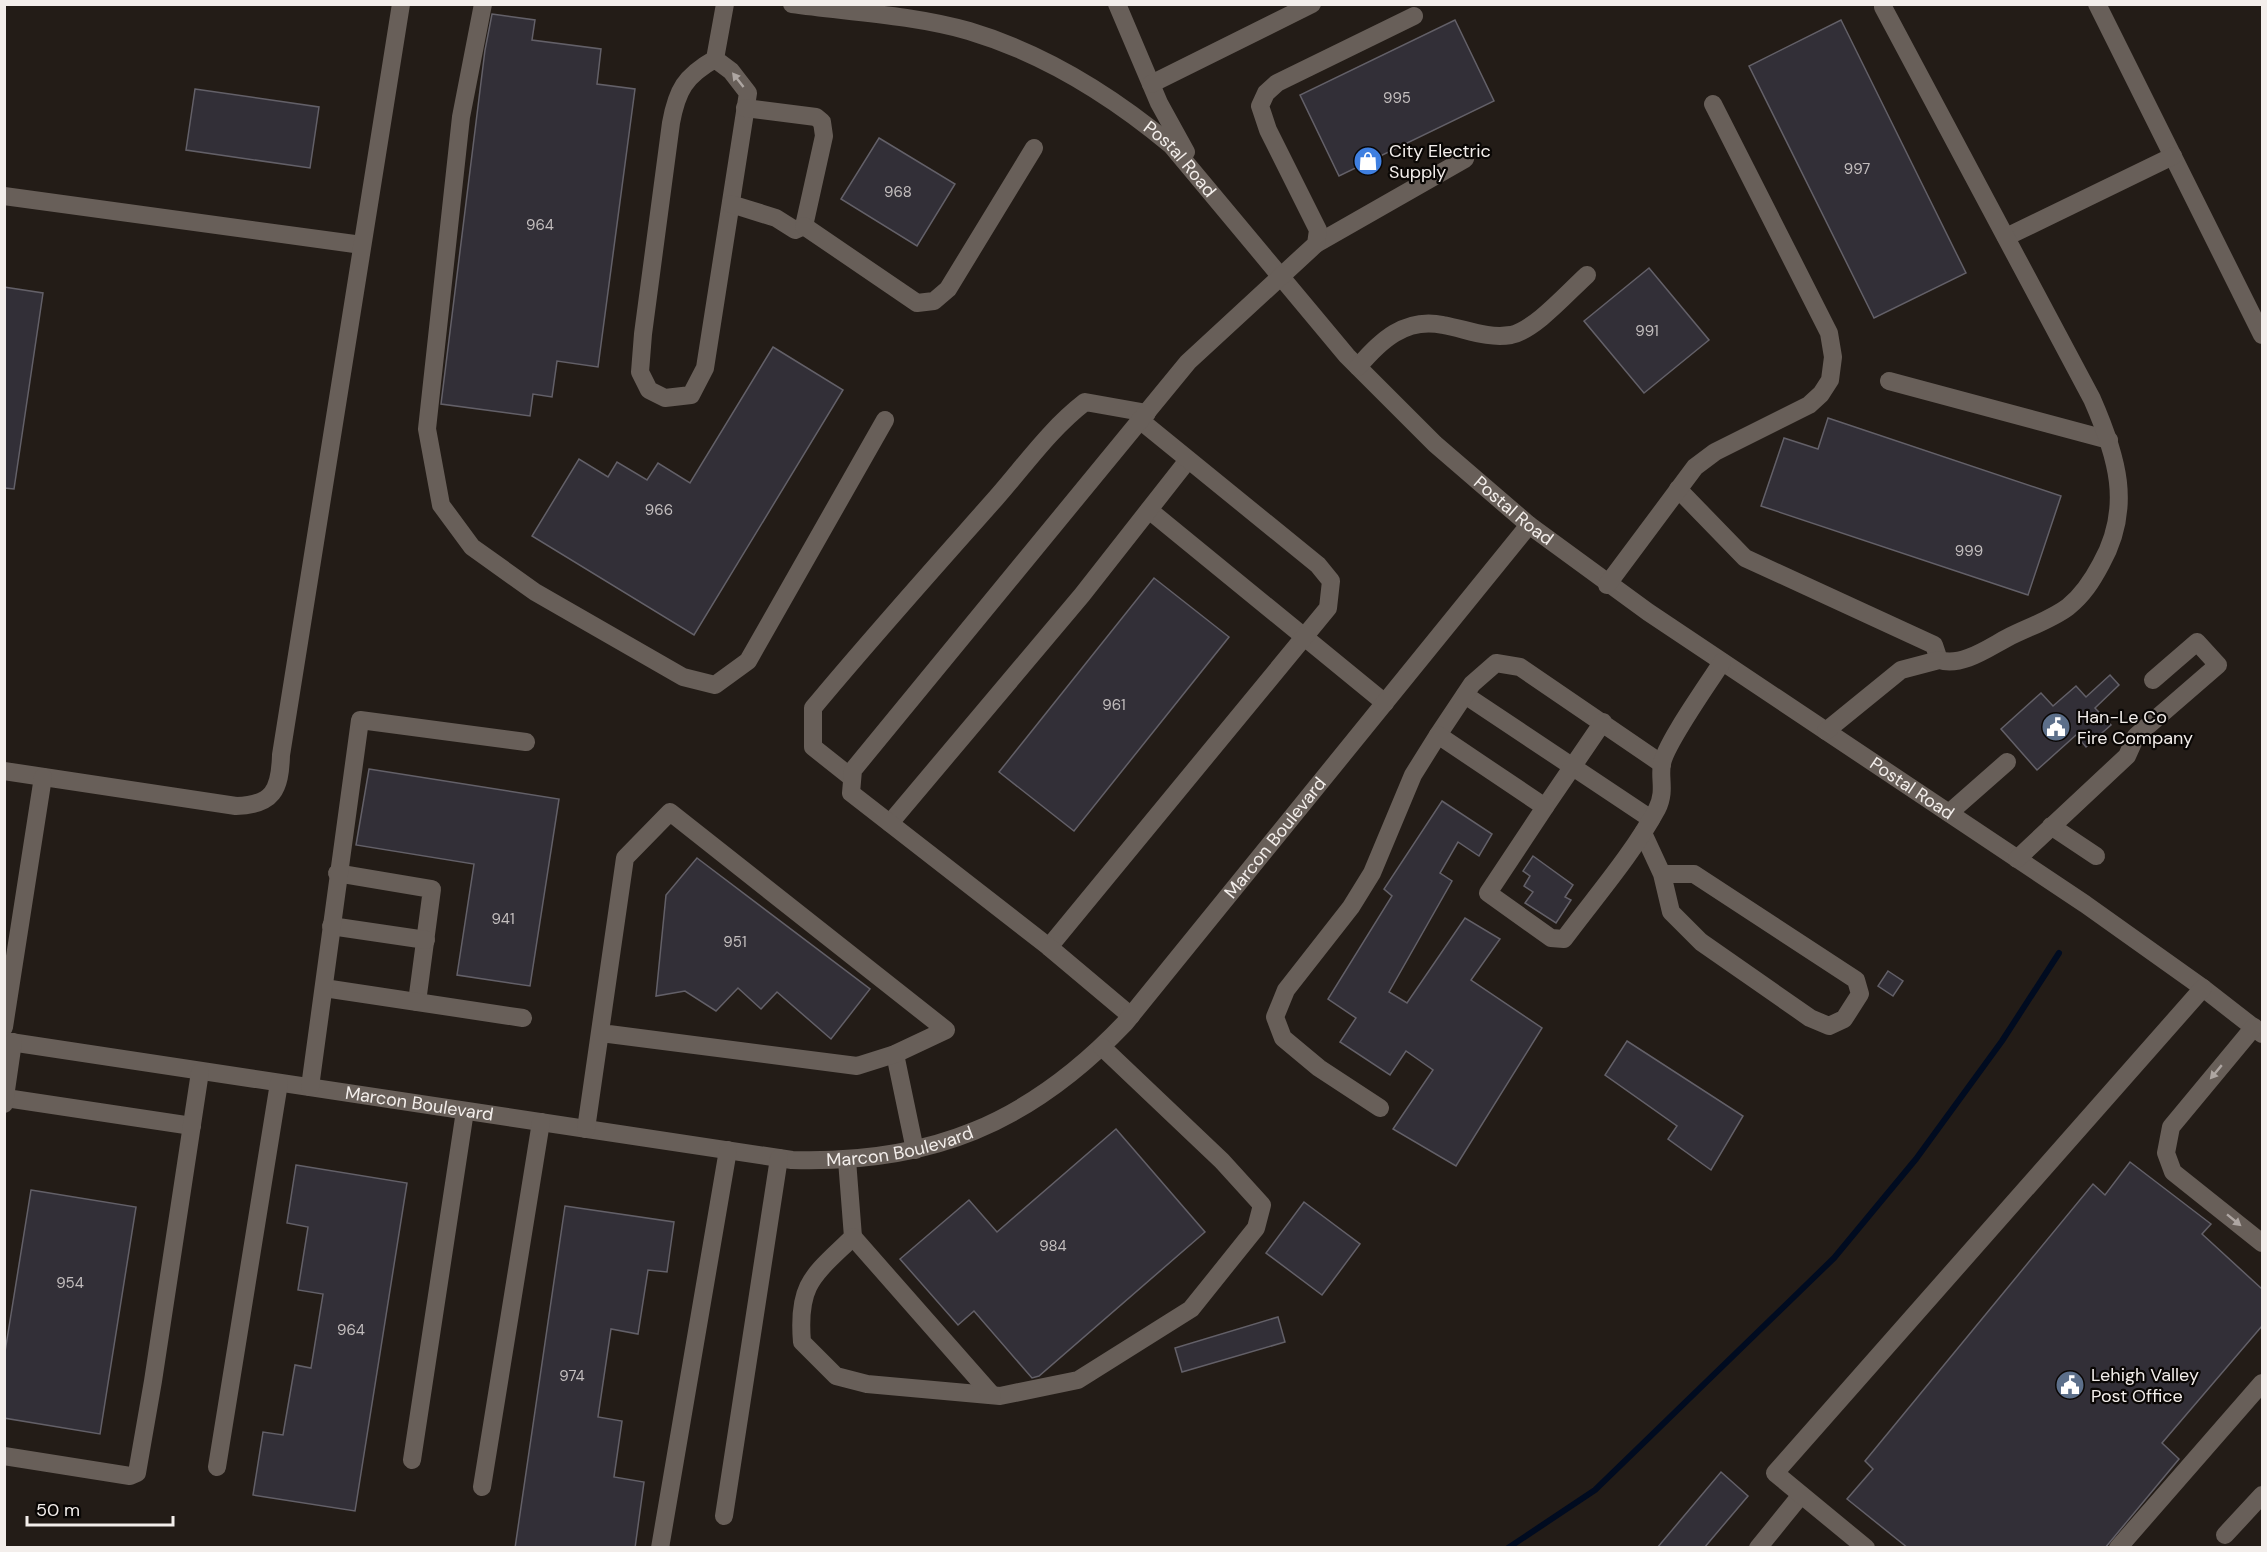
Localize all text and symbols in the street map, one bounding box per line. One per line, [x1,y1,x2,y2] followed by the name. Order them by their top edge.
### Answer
[731,72,744,88] one-way arrow
[1383,88,1411,108] house number: 995
[1139,115,1222,202] street label: Postal Road
[1389,139,1491,184] place label: City Electric Supply
[1352,145,1384,177] shop icon: City Electric Supply
[1844,159,1870,179] house number: 997
[884,182,912,202] house number: 968
[526,215,554,235] house number: 964
[1635,321,1659,341] house number: 991
[1469,471,1558,551] street label: Postal Road
[645,500,673,520] house number: 966
[1955,541,1983,561] house number: 999
[1102,695,1126,715] house number: 961
[2077,705,2193,750] place label: Han-Le Co Fire Company
[2040,711,2072,743] public building icon: Han-Le Co Fire Company
[1865,752,1959,825] street label: Postal Road
[1219,772,1332,904] street label: Marcon Boulevard
[491,909,515,929] house number: 941
[723,932,747,952] house number: 951
[2210,1064,2223,1080] one-way arrow
[344,1081,495,1127] street label: Marcon Boulevard
[826,1120,977,1172] street label: Marcon Boulevard
[2226,1213,2241,1226] one-way arrow
[1039,1236,1067,1256] house number: 984
[56,1273,84,1293] house number: 954
[337,1320,365,1340] house number: 964
[2091,1363,2199,1408] place label: Lehigh Valley Post Office
[559,1366,585,1386] house number: 974
[2054,1369,2086,1401] public building icon: Lehigh Valley Post Office
[27,1489,172,1527] scale bar
[36,1498,80,1522] text: 50 m

